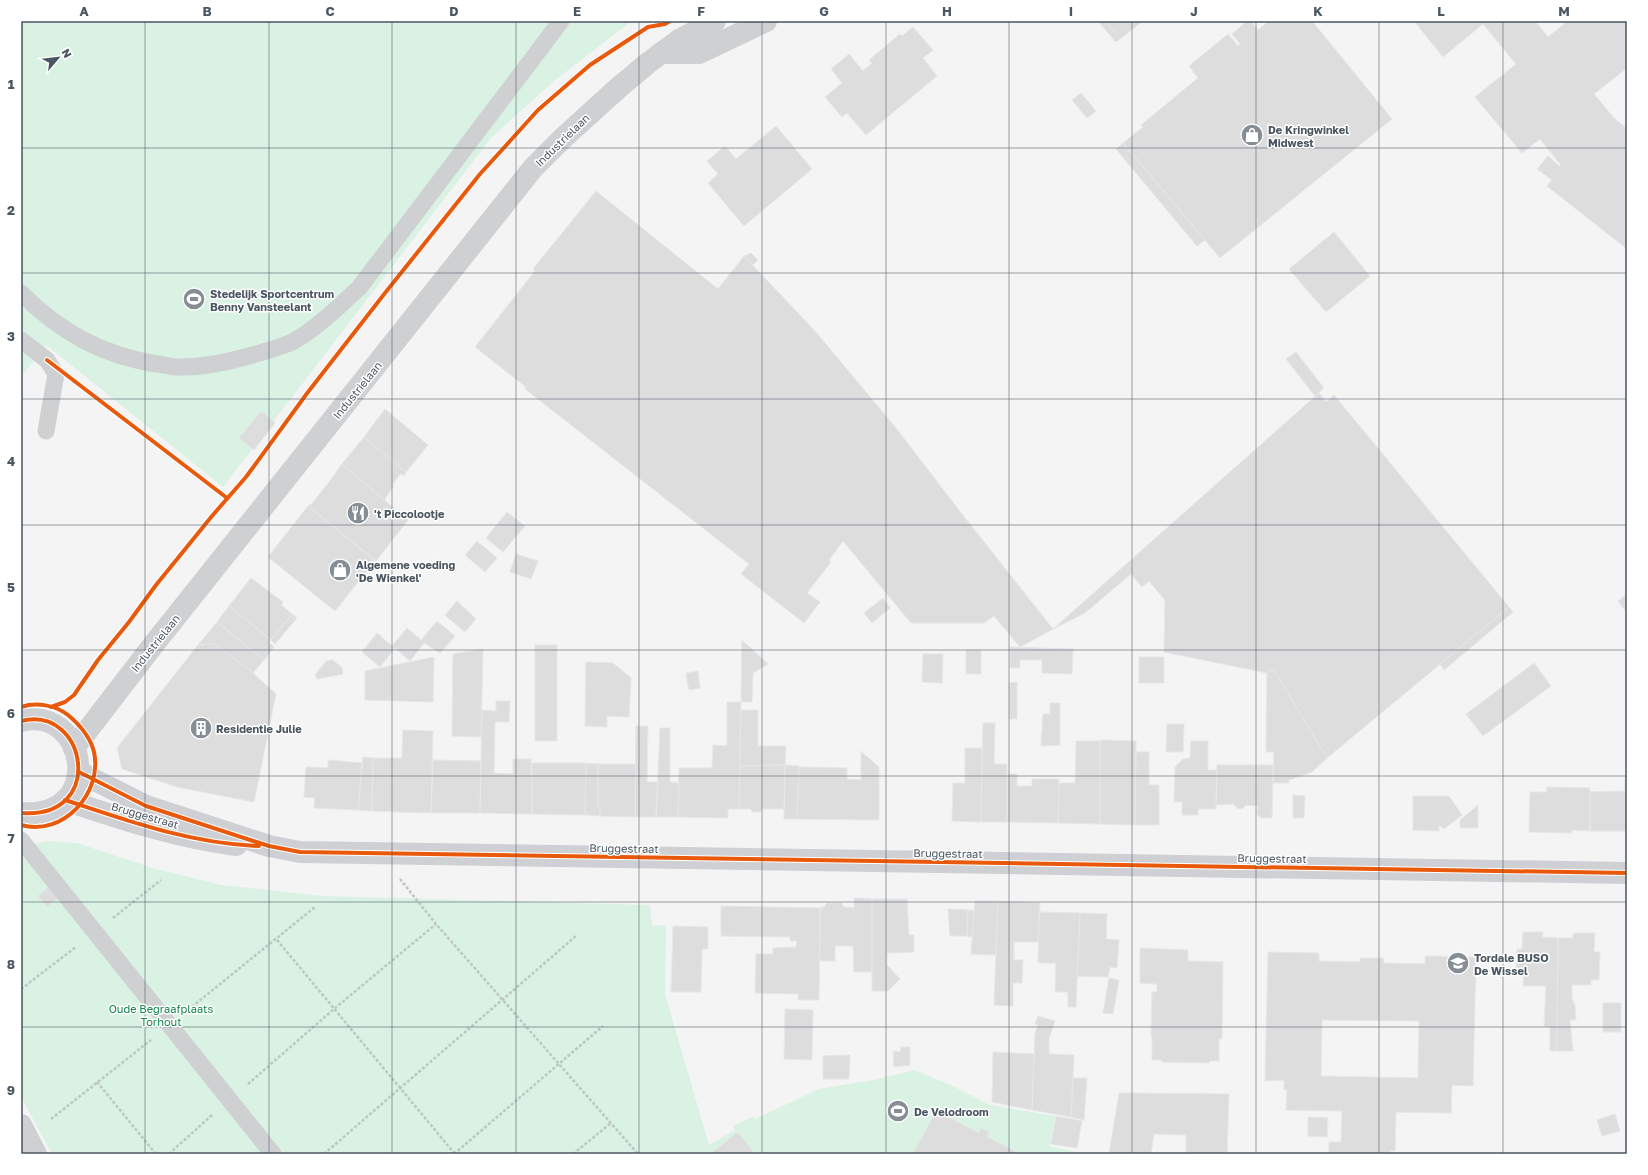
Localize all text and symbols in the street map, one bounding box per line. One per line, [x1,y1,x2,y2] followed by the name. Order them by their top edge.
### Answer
[79,3,89,19] text: A
[202,3,212,19] text: B
[325,3,335,19] text: C
[449,3,459,19] text: D
[573,3,581,19] text: E
[697,3,705,19] text: F
[819,3,829,19] text: G
[942,3,952,19] text: H
[1069,3,1073,19] text: I
[1190,3,1198,19] text: J
[1313,3,1323,19] text: K
[1437,3,1445,19] text: L
[1558,3,1570,19] text: M
[38,38,78,78] north arrow
[60,46,75,60] text: N
[8,76,15,92] text: 1
[532,111,592,169] street label: Industrielaan
[1239,122,1265,148] shop icon: De Kringwinkel Midwest
[1268,123,1349,149] place label: De Kringwinkel Midwest
[7,202,15,218] text: 2
[181,286,207,312] sports icon: Stedelijk Sportcentrum Benny Vansteelant
[210,287,335,313] place label: Stedelijk Sportcentrum Benny Vansteelant
[7,328,15,344] text: 3
[330,359,384,421] street label: Industrielaan
[7,453,15,469] text: 4
[345,500,371,526] restaurant icon: 't Piccolootje
[374,507,445,520] place label: 't Piccolootje
[327,557,353,583] shop icon: Algemene voeding 'De Wienkel'
[356,558,455,584] place label: Algemene voeding 'De Wienkel'
[7,579,15,595] text: 5
[128,612,182,674] street label: Industrielaan
[7,705,15,721] text: 6
[188,715,214,741] building icon: Residentie Julie
[216,722,302,735] place label: Residentie Julie
[110,799,180,831] street label: Bruggestraat
[7,830,15,846] text: 7
[589,841,659,855] street label: Bruggestraat
[913,846,983,860] street label: Bruggestraat
[1237,851,1307,865] street label: Bruggestraat
[1445,950,1471,976] school or university icon: Tordale BUSO De Wissel
[1474,951,1549,977] place label: Tordale BUSO De Wissel
[7,956,15,972] text: 8
[109,1002,213,1028] park label: Oude Begraafplaats Torhout
[7,1082,15,1098] text: 9
[885,1098,911,1124] sports icon: De Velodroom
[914,1105,989,1118] place label: De Velodroom

